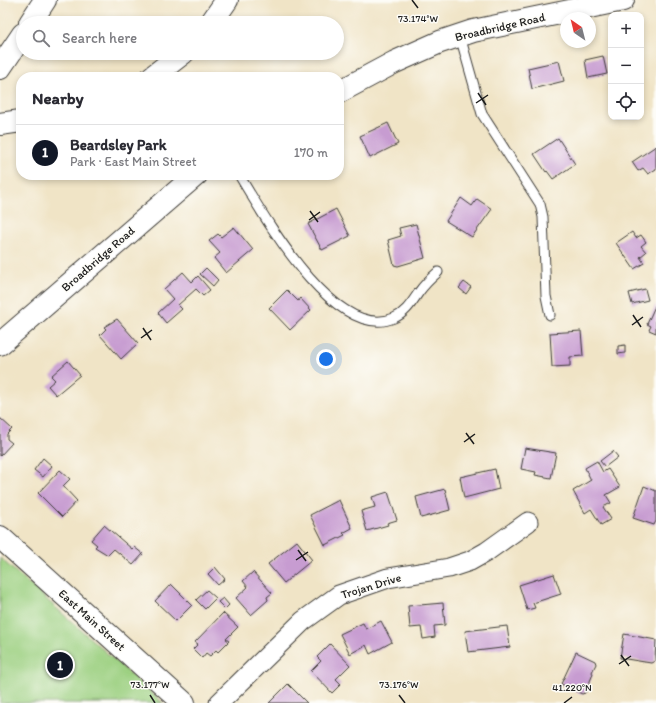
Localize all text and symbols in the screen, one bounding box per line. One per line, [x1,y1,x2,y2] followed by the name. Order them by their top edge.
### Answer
[453,10,547,44] street label: Broadbridge Road
[398,12,438,25] text: 73.174°W
[560,12,596,48] north arrow
[608,12,644,120] map controls
[608,12,644,48] button: +
[16,16,344,60] search box
[30,27,52,49] icon: search
[62,29,137,47] text: Search here
[608,48,644,84] button: −
[608,84,644,120] button: locate
[32,88,84,108] text: Nearby
[70,136,166,154] text: Beardsley Park
[42,145,48,160] text: 1
[294,145,328,160] text: 170 m
[70,154,197,169] text: Park · East Main Street
[59,223,138,295] street label: Broadbridge Road
[316,349,336,369] your location
[339,570,403,602] street label: Trojan Drive
[56,586,129,654] street label: East Main Street
[47,650,73,680] pin: 1
[131,678,170,691] text: 73.177°W
[379,678,419,691] text: 73.176°W
[552,681,592,694] text: 41.220°N

